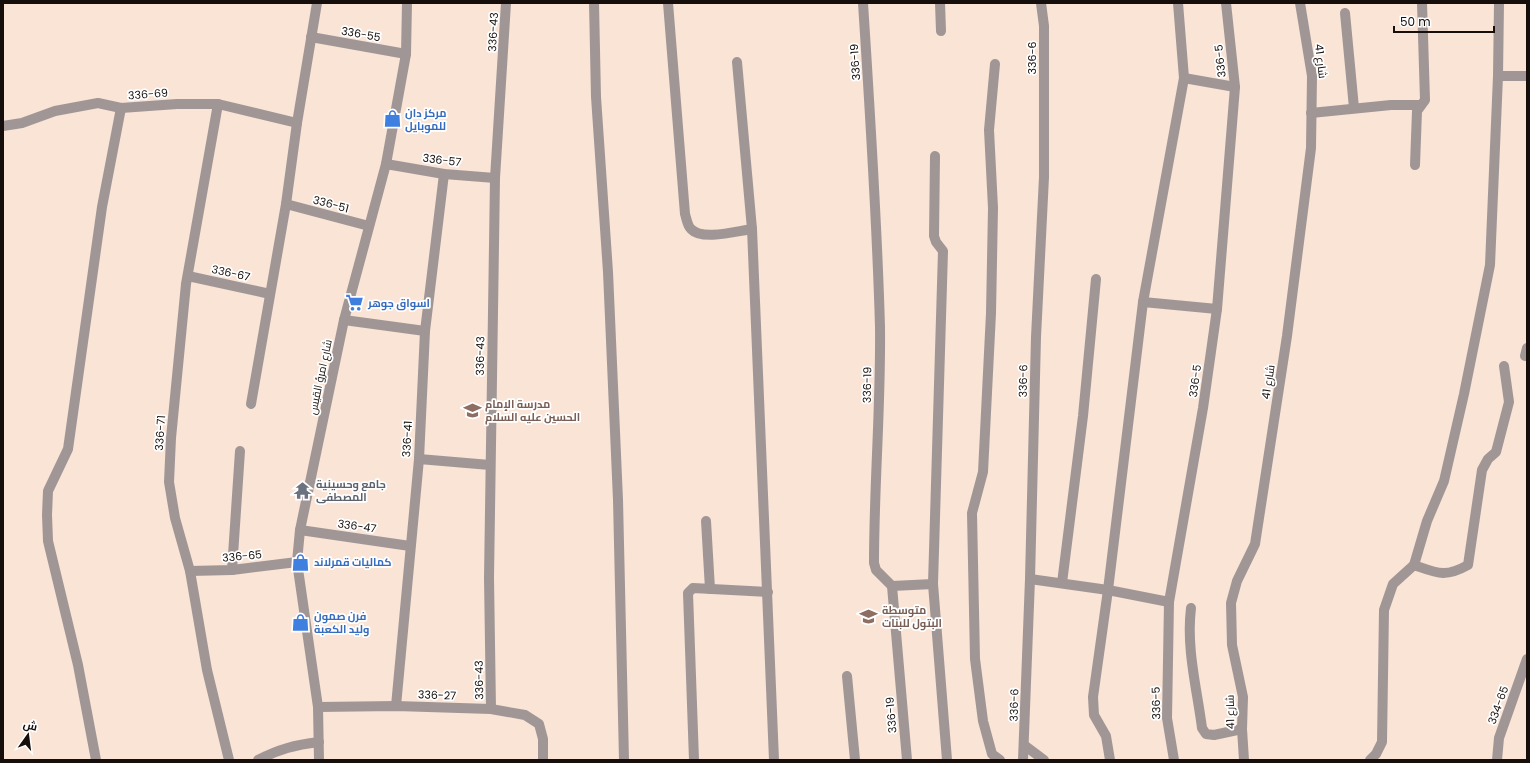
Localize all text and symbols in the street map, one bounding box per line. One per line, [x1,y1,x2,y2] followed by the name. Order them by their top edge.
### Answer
[1394,8,1494,34] scale bar
[484,12,502,52] street label: 336-43
[1400,13,1431,30] text: 50 m
[340,23,382,45] street label: 336-55
[1024,41,1040,75] street label: 336-6
[846,43,864,81] street label: 336-19
[1311,43,1331,79] street label: شارع 41
[1210,44,1230,78] street label: 336-5
[128,85,169,103] street label: 336-69
[405,105,446,134] place label: مركز دان للموبايل
[382,109,402,129] shop icon: مركز دان للموبايل
[422,150,462,170] street label: 336-57
[311,192,351,216] street label: 336-51
[210,261,252,285] street label: 336-67
[345,293,365,313] supermarket icon: اسواق جوهر
[367,295,430,311] place label: اسواق جوهر
[472,336,488,376] street label: 336-43
[304,338,336,416] street label: شارع امرؤ القيس
[1015,364,1031,398] street label: 336-6
[1185,364,1205,398] street label: 336-5
[1257,364,1279,400] street label: شارع 41
[859,367,875,403] street label: 336-19
[485,396,580,425] place label: مدرسة الإمام الحسين عليه السلام
[462,400,482,420] school or university icon: مدرسة الإمام الحسين عليه السلام
[151,415,169,451] street label: 336-71
[398,420,416,458] street label: 336-41
[316,476,386,505] place label: جامع وحسينية المصطفى
[293,480,313,500] temple icon: جامع وحسينية المصطفى
[337,515,377,537] street label: 336-47
[221,546,263,566] street label: 336-65
[291,552,311,572] shop icon: كماليات قمرلاند
[314,554,392,570] place label: كماليات قمرلاند
[882,602,942,631] place label: متوسطة البتول للبنات
[859,606,879,626] school or university icon: متوسطة البتول للبنات
[314,608,369,637] place label: فرن صمون وليد الكعبة
[291,612,311,632] shop icon: فرن صمون وليد الكعبة
[471,660,487,700] street label: 336-43
[1484,683,1512,726] street label: 334-65
[418,686,456,704] street label: 336-27
[1148,686,1164,720] street label: 336-5
[1005,688,1023,722] street label: 336-6
[1222,695,1238,729] street label: شارع 41
[881,696,901,734] street label: 336-19
[8,715,48,755] north arrow
[22,716,39,735] text: ش

